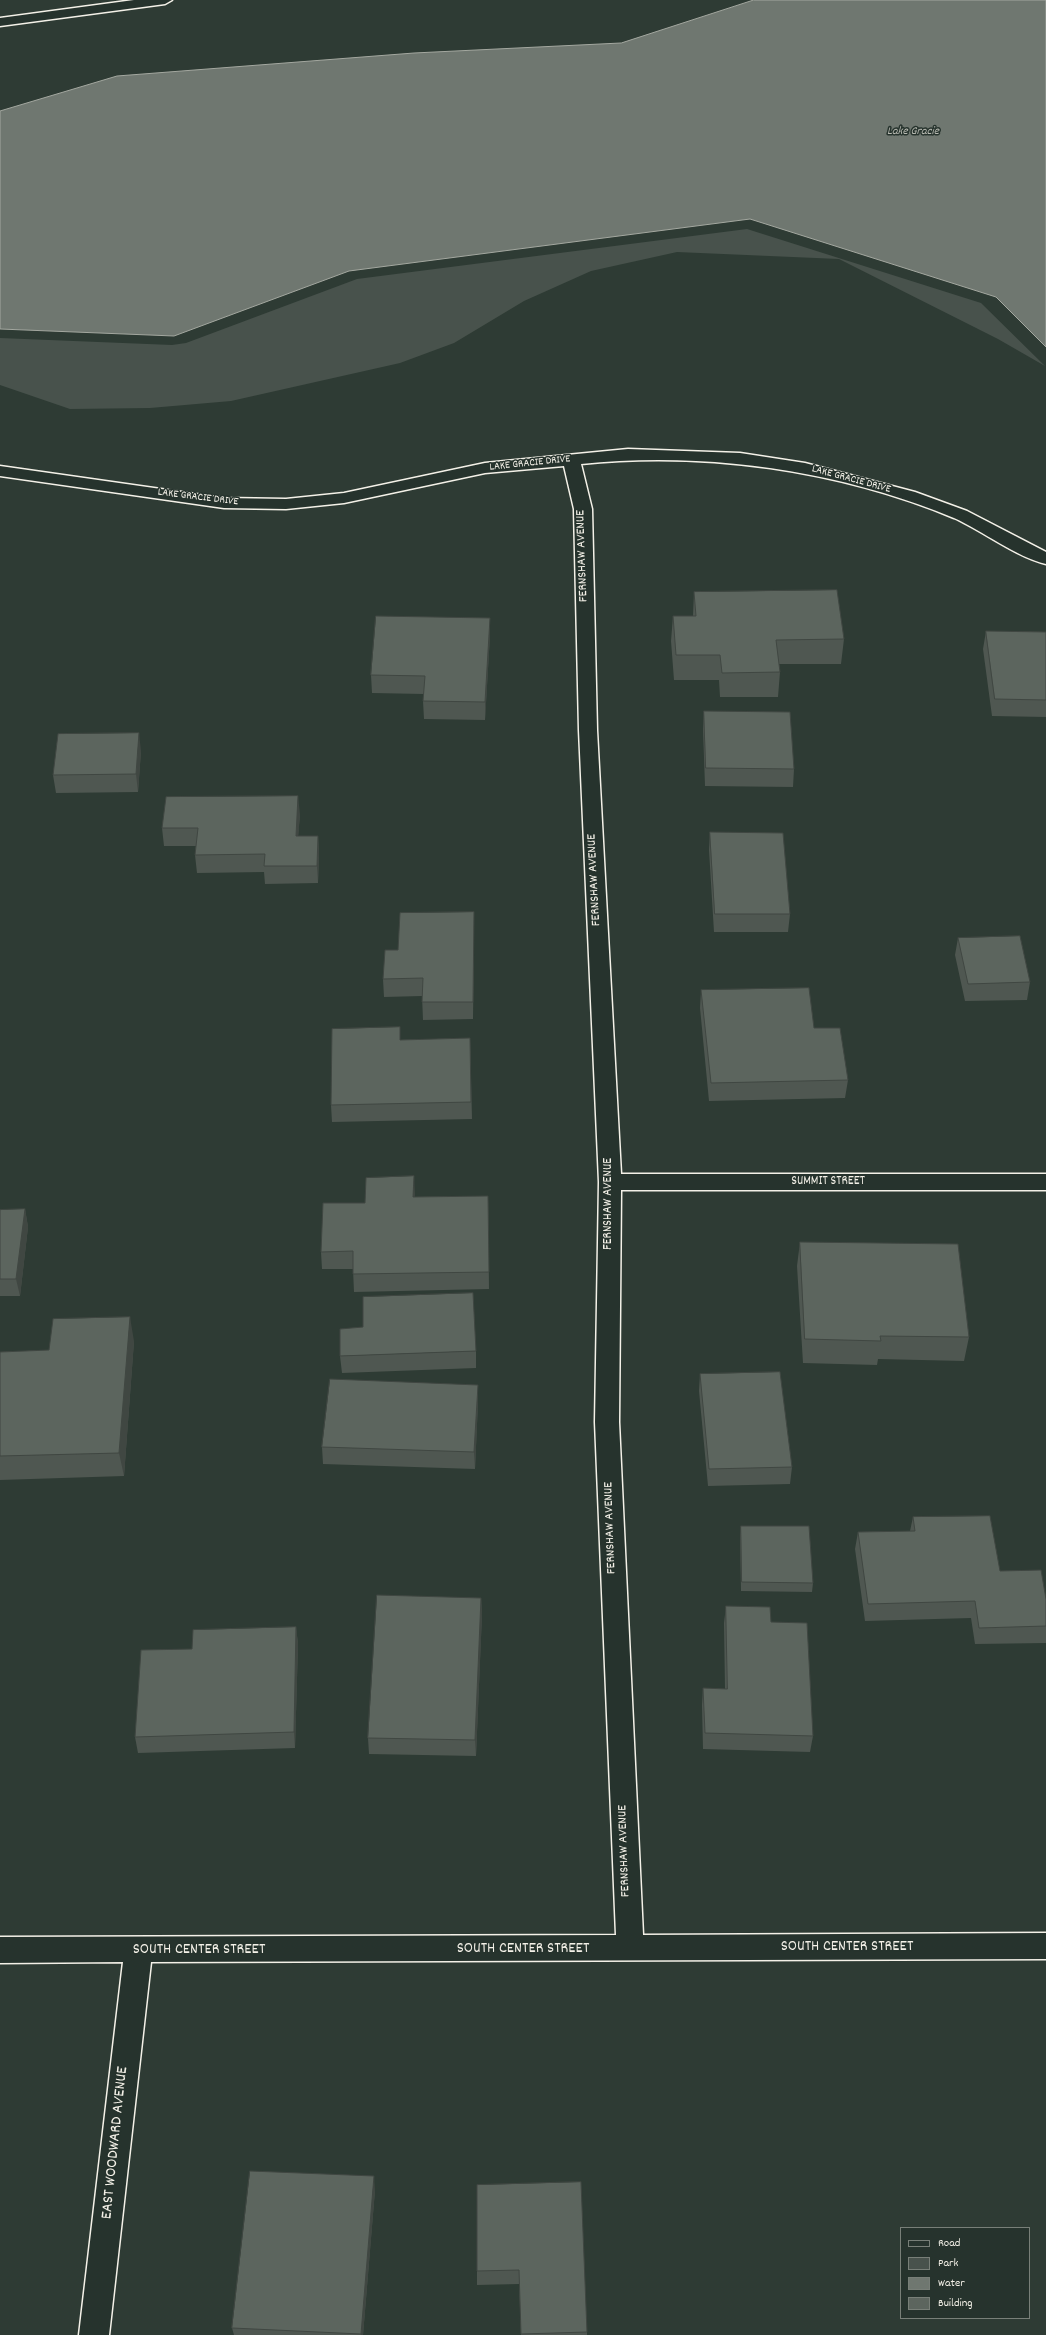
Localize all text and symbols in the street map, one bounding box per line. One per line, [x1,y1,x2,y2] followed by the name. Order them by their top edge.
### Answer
[887,125,939,139] water label: Lake Gracie
[489,453,571,475] street label: LAKE GRACIE DRIVE
[810,463,892,497] street label: LAKE GRACIE DRIVE
[157,487,239,509] street label: LAKE GRACIE DRIVE
[574,510,592,602] street label: FERNSHAW AVENUE
[585,834,605,926] street label: FERNSHAW AVENUE
[601,1158,617,1250] street label: FERNSHAW AVENUE
[791,1174,865,1190] street label: SUMMIT STREET
[602,1482,620,1574] street label: FERNSHAW AVENUE
[616,1805,634,1897] street label: FERNSHAW AVENUE
[781,1938,913,1958] street label: SOUTH CENTER STREET
[457,1940,589,1960] street label: SOUTH CENTER STREET
[133,1941,265,1961] street label: SOUTH CENTER STREET
[98,2066,134,2220] street label: EAST WOODWARD AVENUE
[900,2227,1030,2319] legend
[938,2235,960,2252] text: Road
[938,2255,958,2272] text: Park
[938,2275,965,2292] text: Water
[938,2295,973,2312] text: Building

